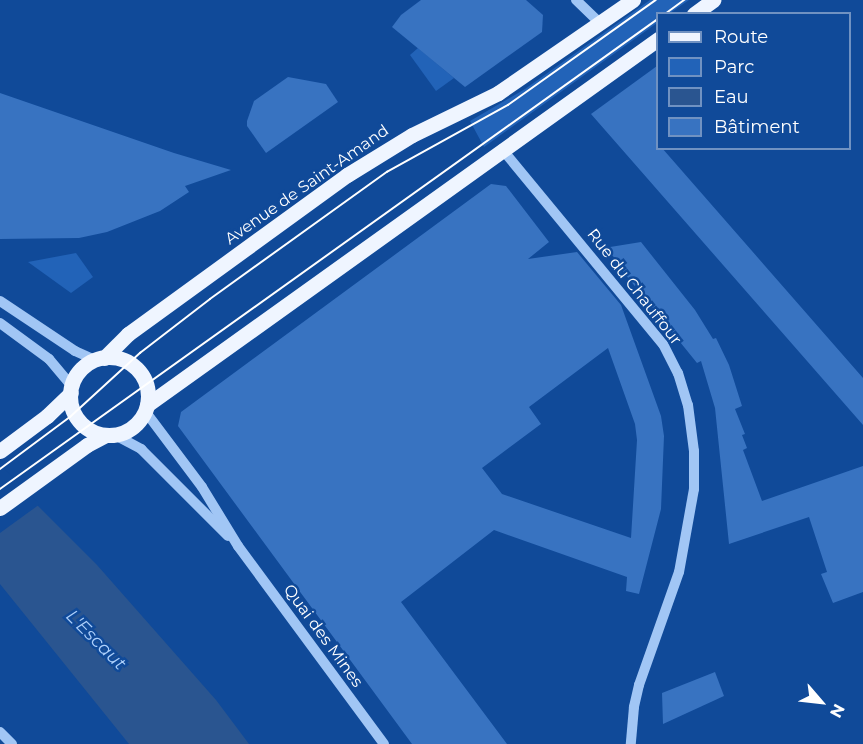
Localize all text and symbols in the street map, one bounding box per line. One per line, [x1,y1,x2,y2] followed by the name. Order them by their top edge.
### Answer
[656,12,851,150] legend
[714,26,768,48] text: Route
[714,56,754,78] text: Parc
[714,86,749,108] text: Eau
[714,116,800,138] text: Bâtiment
[221,121,393,249] street label: Avenue de Saint-Amand
[583,225,685,349] street label: Rue du Chauffour
[279,581,367,691] street label: Quai des Mines
[61,605,131,675] water label: L'Escaut
[791,672,851,732] north arrow
[826,701,849,721] text: N

